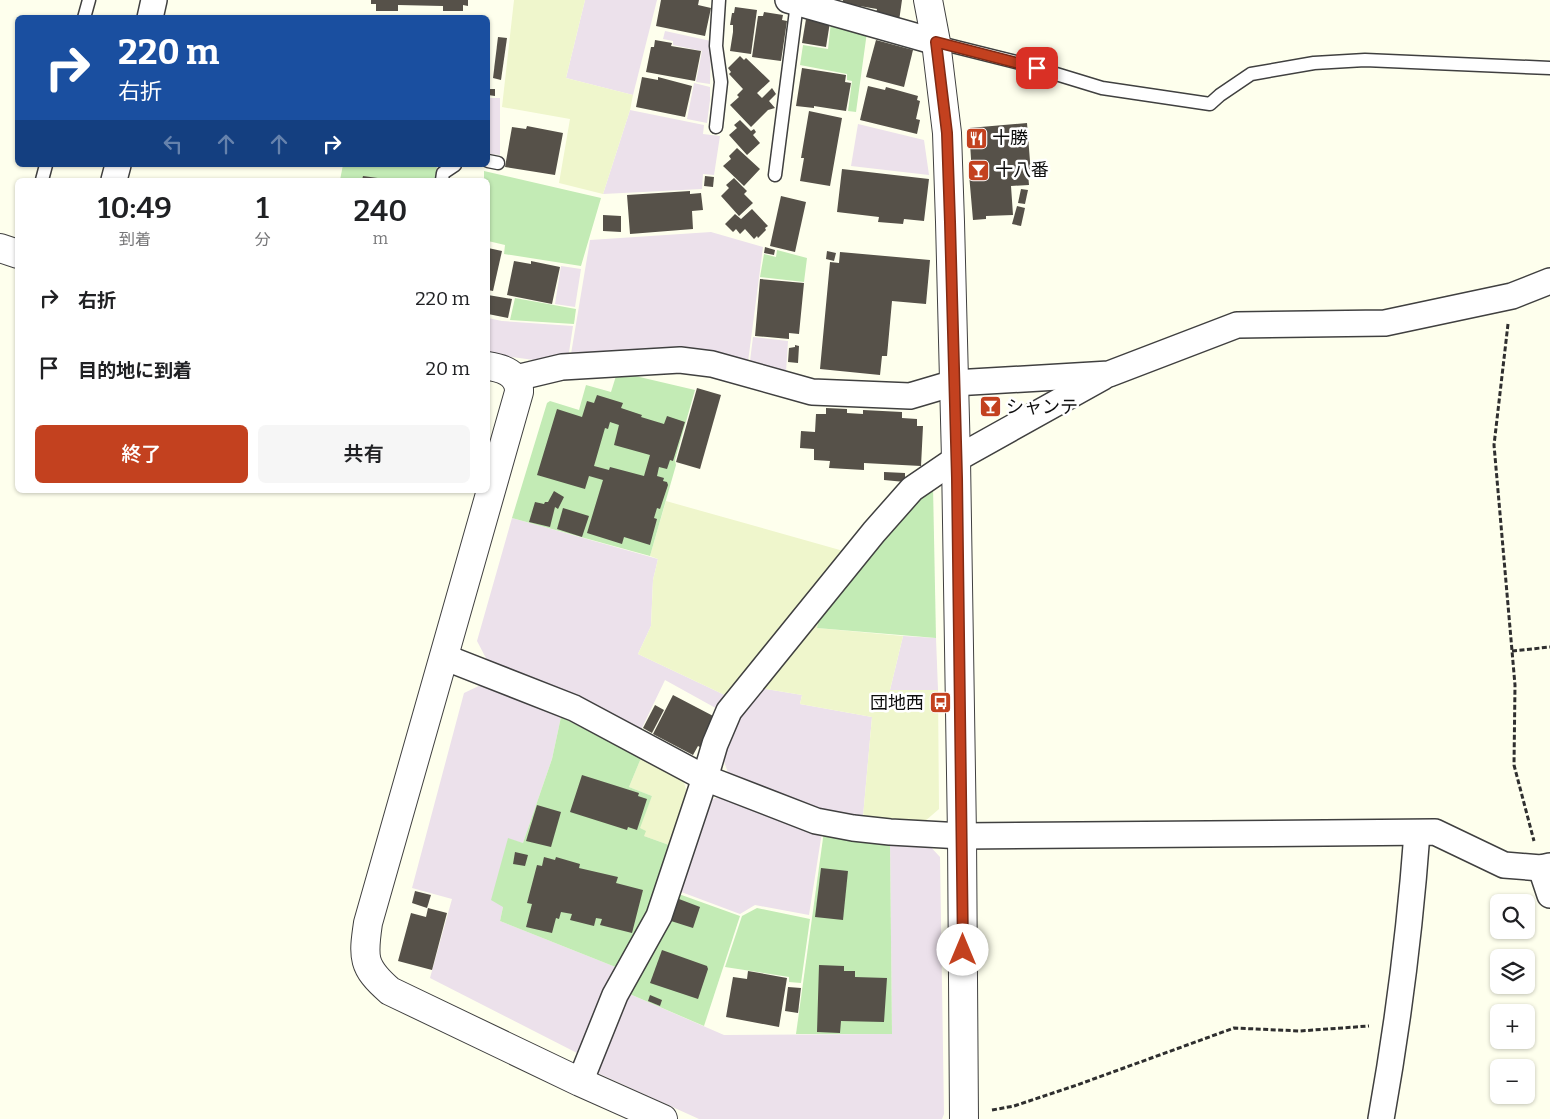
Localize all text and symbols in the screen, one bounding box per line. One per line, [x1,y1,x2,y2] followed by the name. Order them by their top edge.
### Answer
[118,31,219,73] text: 220 m
[35,35,100,100] icon: right
[1016,47,1058,89] pin
[1023,54,1051,82] icon: arrive
[118,78,162,105] text: 右折
[964,126,988,150] restaurant icon: 十勝
[992,127,1028,149] place label: 十勝
[159,130,187,158] icon: left
[212,130,240,158] icon: ahead
[265,130,293,158] icon: ahead
[318,130,346,158] icon: right
[967,158,991,182] bar icon: 十八番
[995,159,1049,181] place label: 十八番
[98,190,172,226] text: 10:49
[256,190,269,226] text: 1
[353,193,407,229] text: 240
[373,229,388,248] text: m
[119,230,151,249] text: 到着
[255,230,271,249] text: 分
[35,284,63,312] icon: right
[415,287,470,310] text: 220 m
[78,289,116,312] text: 右折
[35,354,63,382] icon: arrive
[426,357,470,380] text: 20 m
[78,359,192,382] text: 目的地に到着
[978,395,1002,419] bar icon: シャンテ
[1006,396,1078,418] place label: シャンテ
[35,425,248,483] button: 終了
[258,425,470,483] button: 共有
[928,691,952,715] bus stop icon: 団地西
[870,692,924,714] place label: 団地西
[1490,894,1535,1104] map controls
[1490,894,1535,939] button: search
[936,923,988,975] position arrow
[1490,949,1535,994] button: layers
[1490,1004,1535,1049] button: +
[1490,1059,1535,1104] button: −

